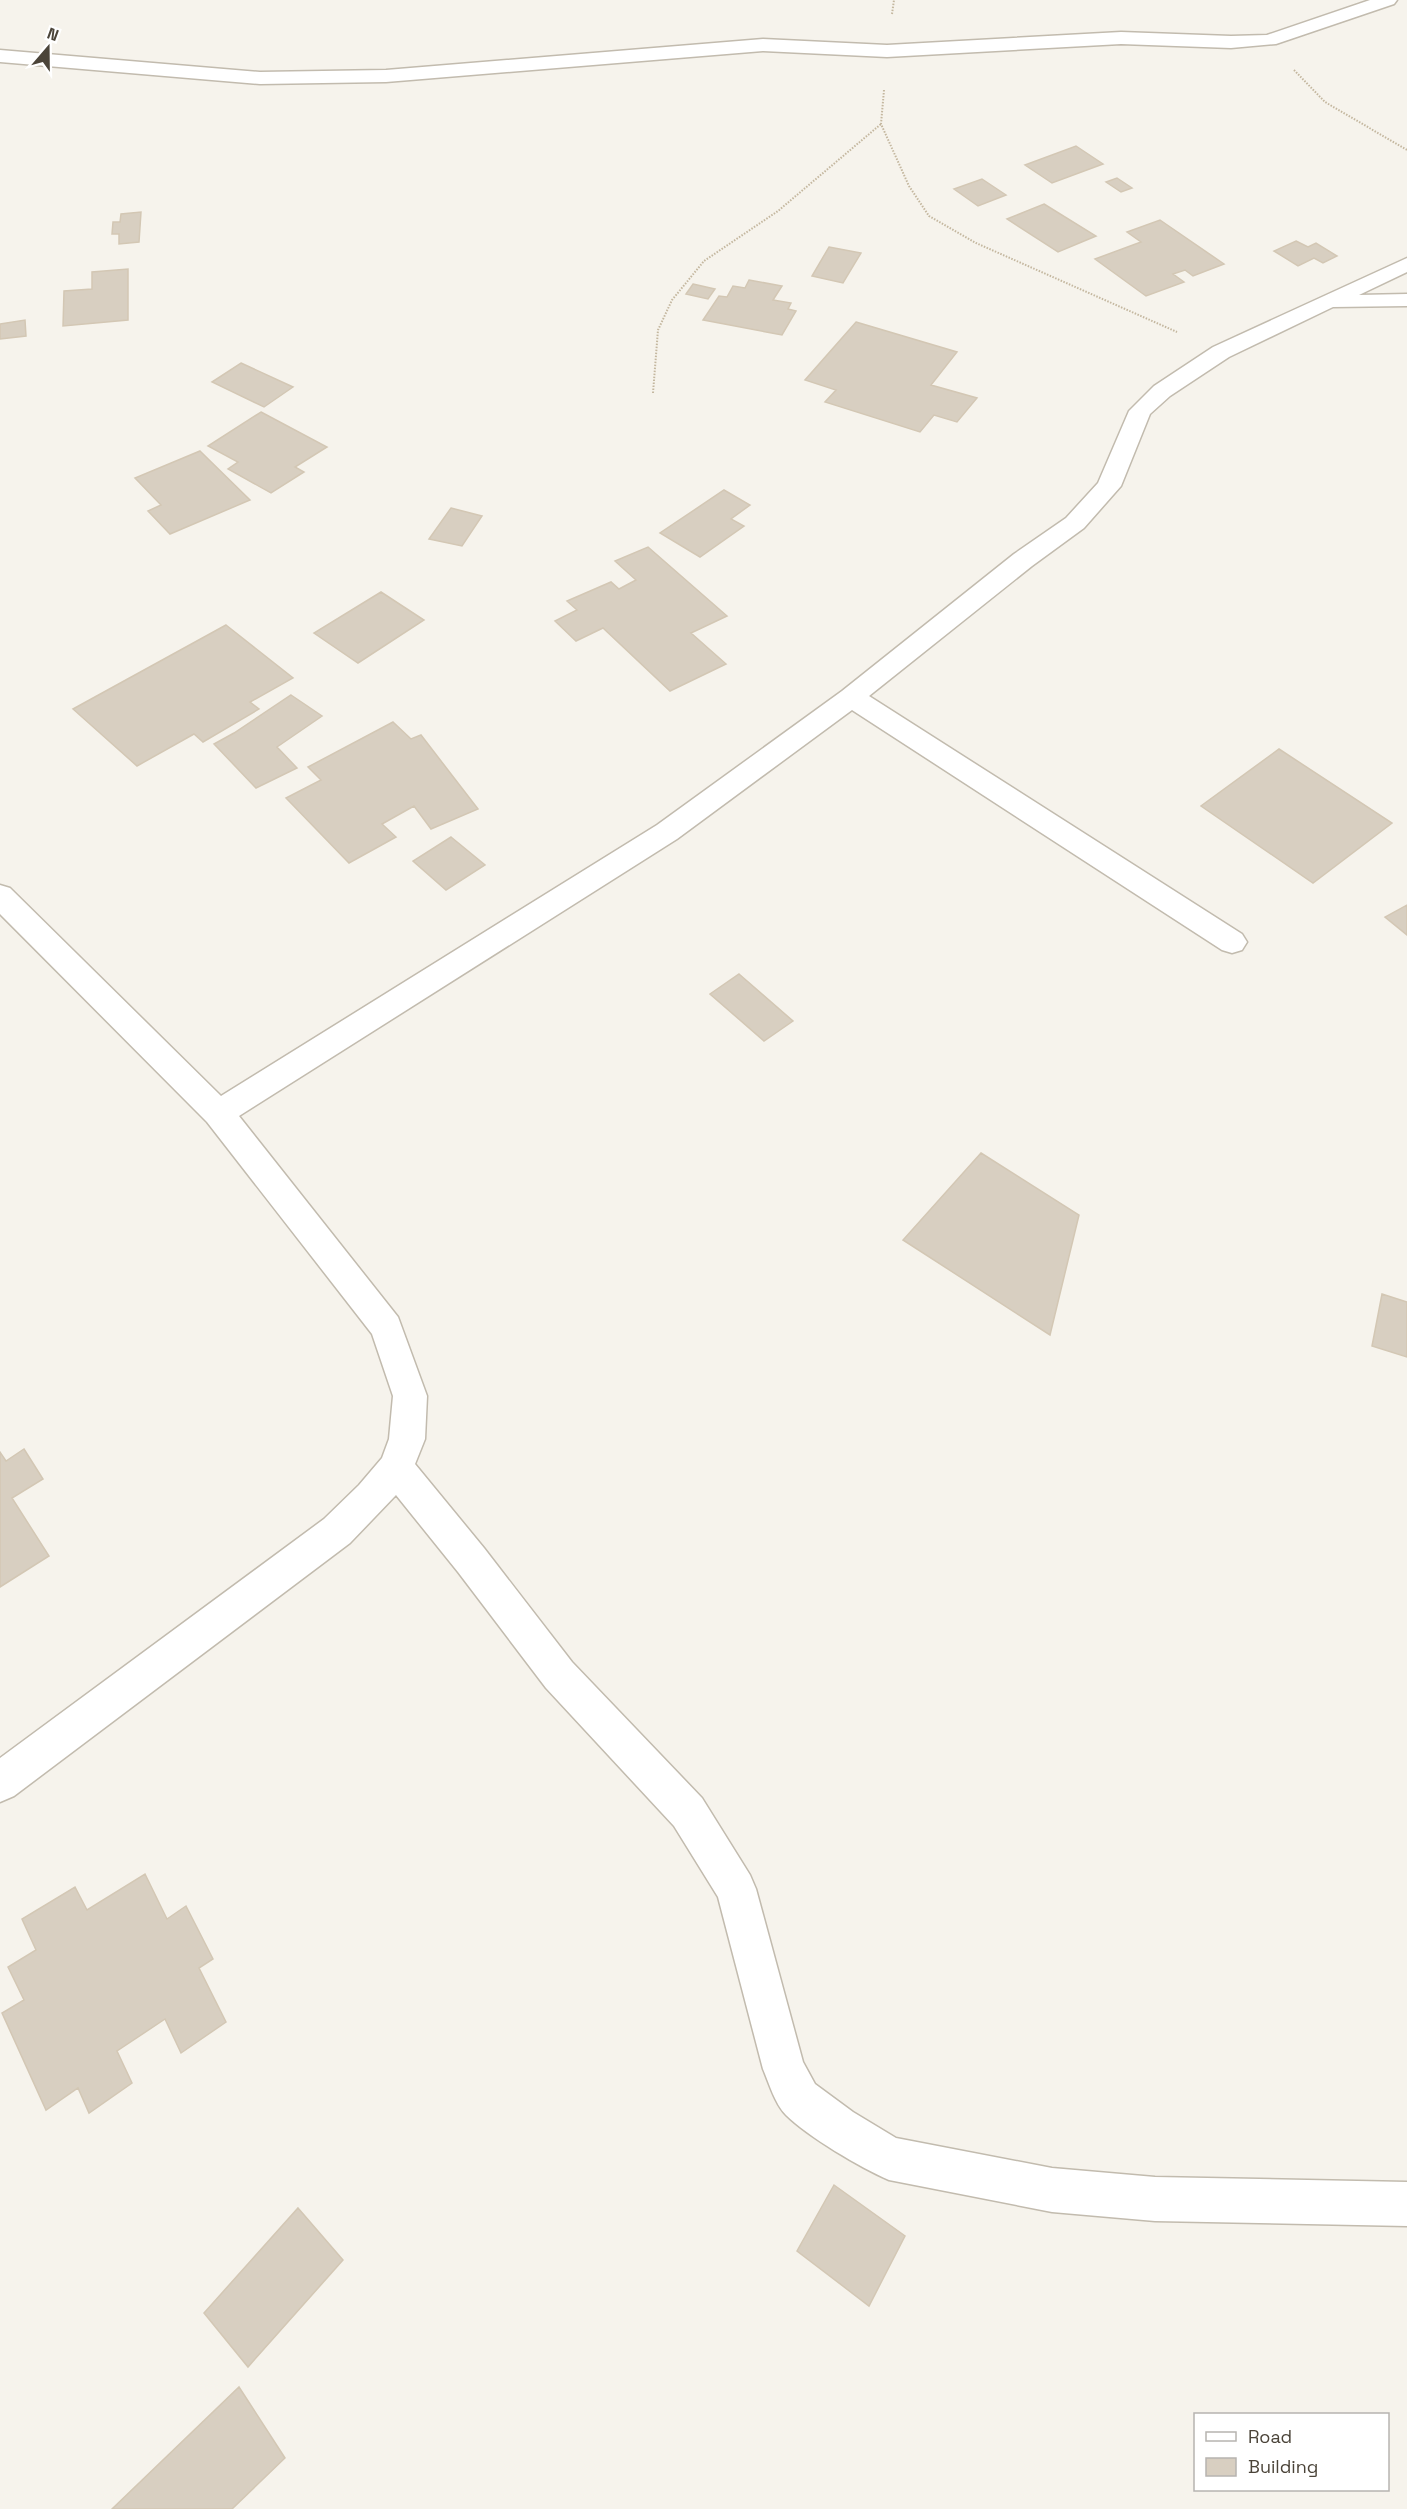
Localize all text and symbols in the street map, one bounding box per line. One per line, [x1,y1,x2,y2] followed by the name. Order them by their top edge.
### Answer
[18,18,78,78] north arrow
[44,23,62,46] text: N
[1194,2413,1389,2491] legend
[1248,2425,1292,2448] text: Road
[1248,2455,1318,2478] text: Building

